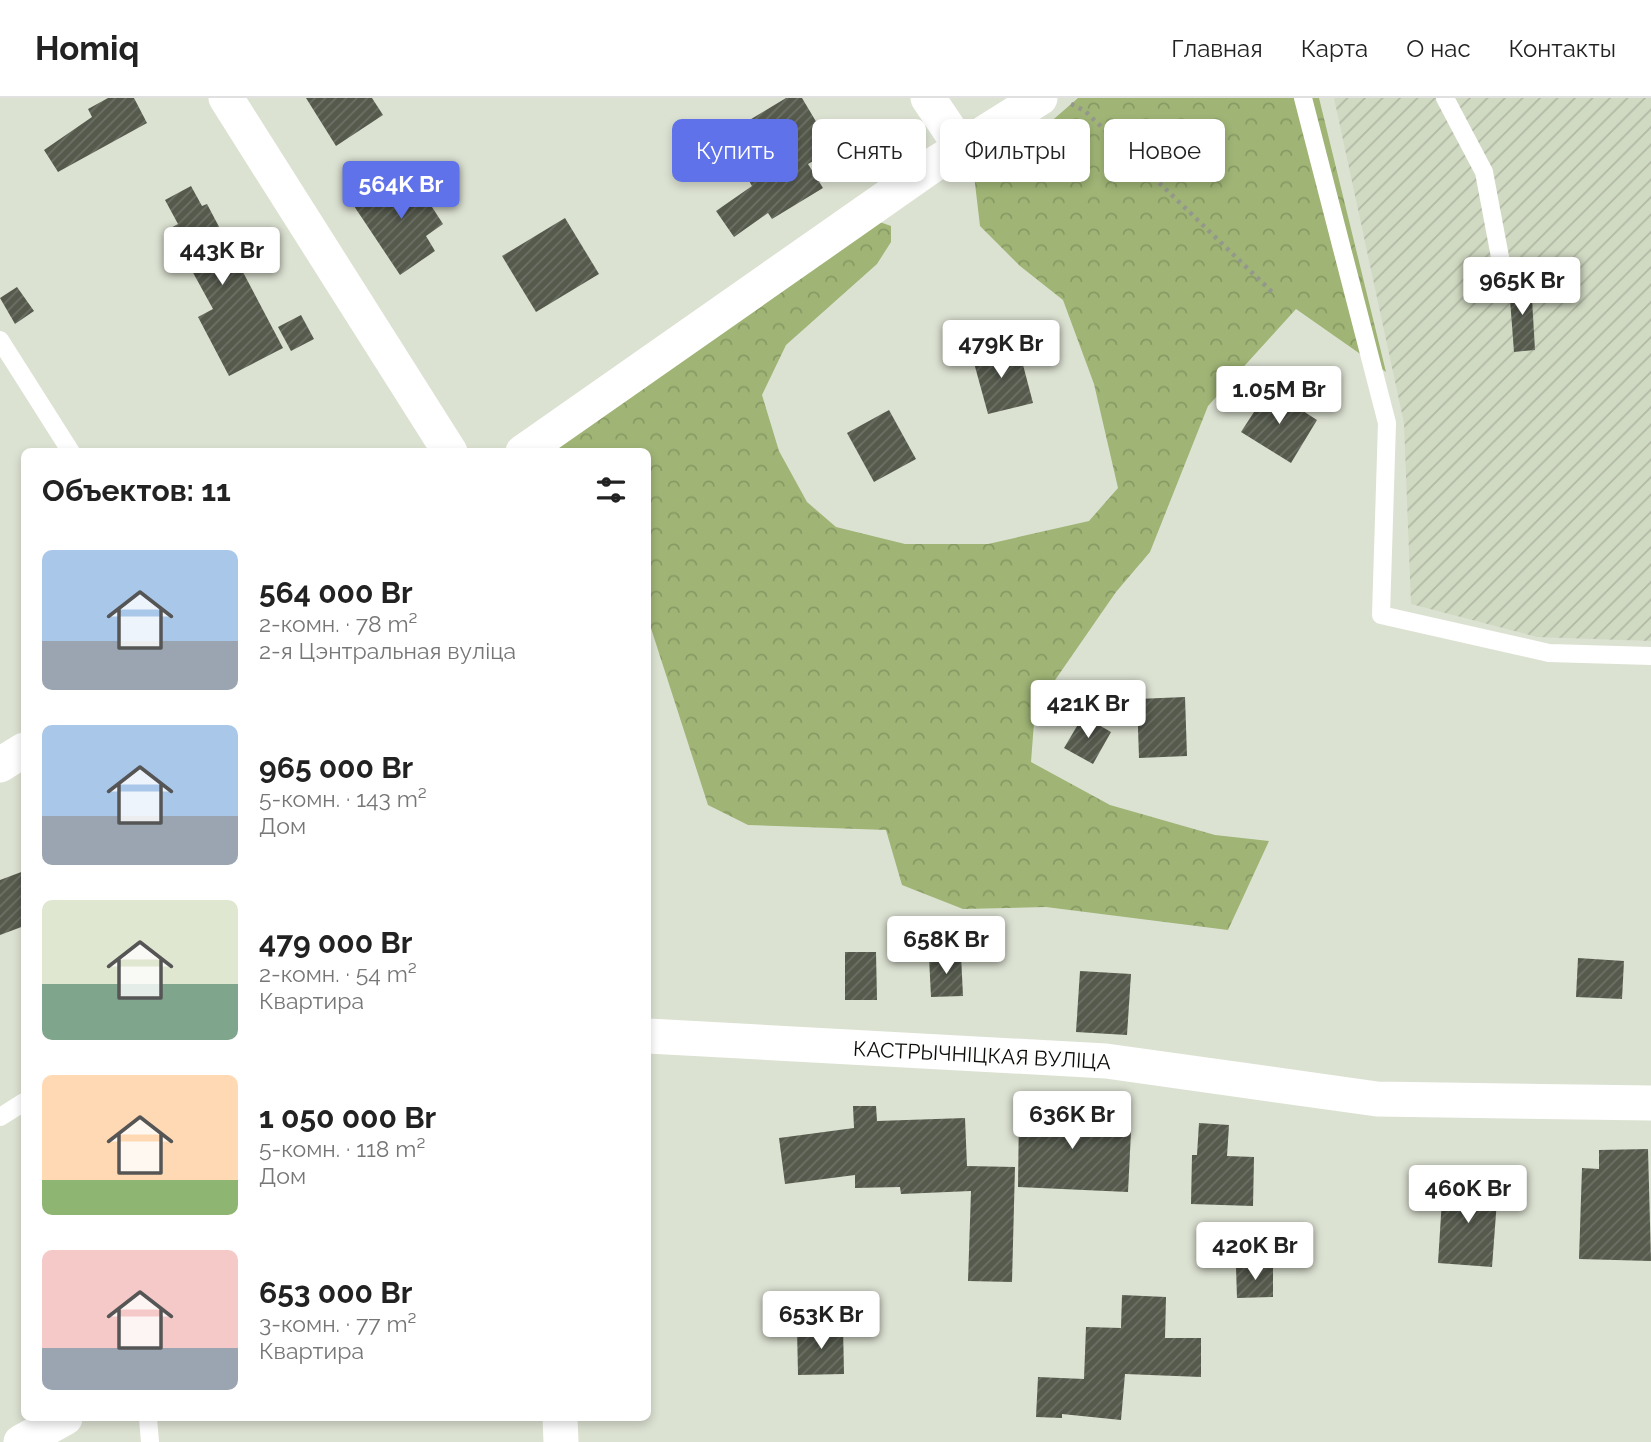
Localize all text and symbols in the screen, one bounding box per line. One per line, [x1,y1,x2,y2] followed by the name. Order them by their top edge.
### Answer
[35,29,139,68] text: Homiq
[1171,34,1263,63] text: Главная
[1301,34,1368,63] text: Карта
[1406,34,1471,63] text: О нас
[1509,34,1616,63] text: Контакты
[672,119,798,182] chip: Купить
[812,119,926,182] chip: Снять
[940,119,1090,182] chip: Фильтры
[1104,119,1225,182] chip: Новое
[336,162,466,221] pin: 564K Br
[358,170,444,197] text: 564K Br
[157,228,287,287] pin: 443K Br
[180,236,264,263] text: 443K Br
[1457,258,1587,317] pin: 965K Br
[1479,266,1565,293] text: 965K Br
[936,320,1066,380] pin: 479K Br
[959,329,1043,356] text: 479K Br
[1207,366,1351,426] pin: 1.05M Br
[1232,375,1326,402] text: 1.05M Br
[592,471,630,509] icon: filters
[42,473,231,508] text: Объектов: 11
[259,575,413,610] text: 564 000 Br
[98,578,182,662] icon: home
[259,610,418,637] text: 2-комн. · 78 m²
[259,637,516,664] text: 2-я Цэнтральная вуліца
[1023,680,1153,740] pin: 421K Br
[1047,689,1129,716] text: 421K Br
[259,750,413,785] text: 965 000 Br
[98,753,182,837] icon: home
[259,785,427,812] text: 5-комн. · 143 m²
[259,812,306,839] text: Дом
[881,916,1011,976] pin: 658K Br
[259,925,412,960] text: 479 000 Br
[903,925,989,952] text: 658K Br
[98,928,182,1012] icon: home
[259,960,417,987] text: 2-комн. · 54 m²
[259,987,364,1014] text: Квартира
[853,1036,1111,1074] street label: КАСТРЫЧНІЦКАЯ ВУЛІЦА
[1007,1091,1137,1151] pin: 636K Br
[259,1100,436,1135] text: 1 050 000 Br
[1029,1100,1115,1127] text: 636K Br
[98,1103,182,1187] icon: home
[259,1135,425,1162] text: 5-комн. · 118 m²
[259,1162,306,1189] text: Дом
[1403,1166,1533,1225] pin: 460K Br
[1425,1174,1511,1201] text: 460K Br
[1190,1222,1320,1282] pin: 420K Br
[1212,1231,1298,1258] text: 420K Br
[259,1275,412,1310] text: 653 000 Br
[98,1278,182,1362] icon: home
[756,1292,886,1351] pin: 653K Br
[779,1300,863,1327] text: 653K Br
[259,1310,417,1337] text: 3-комн. · 77 m²
[259,1337,364,1364] text: Квартира

